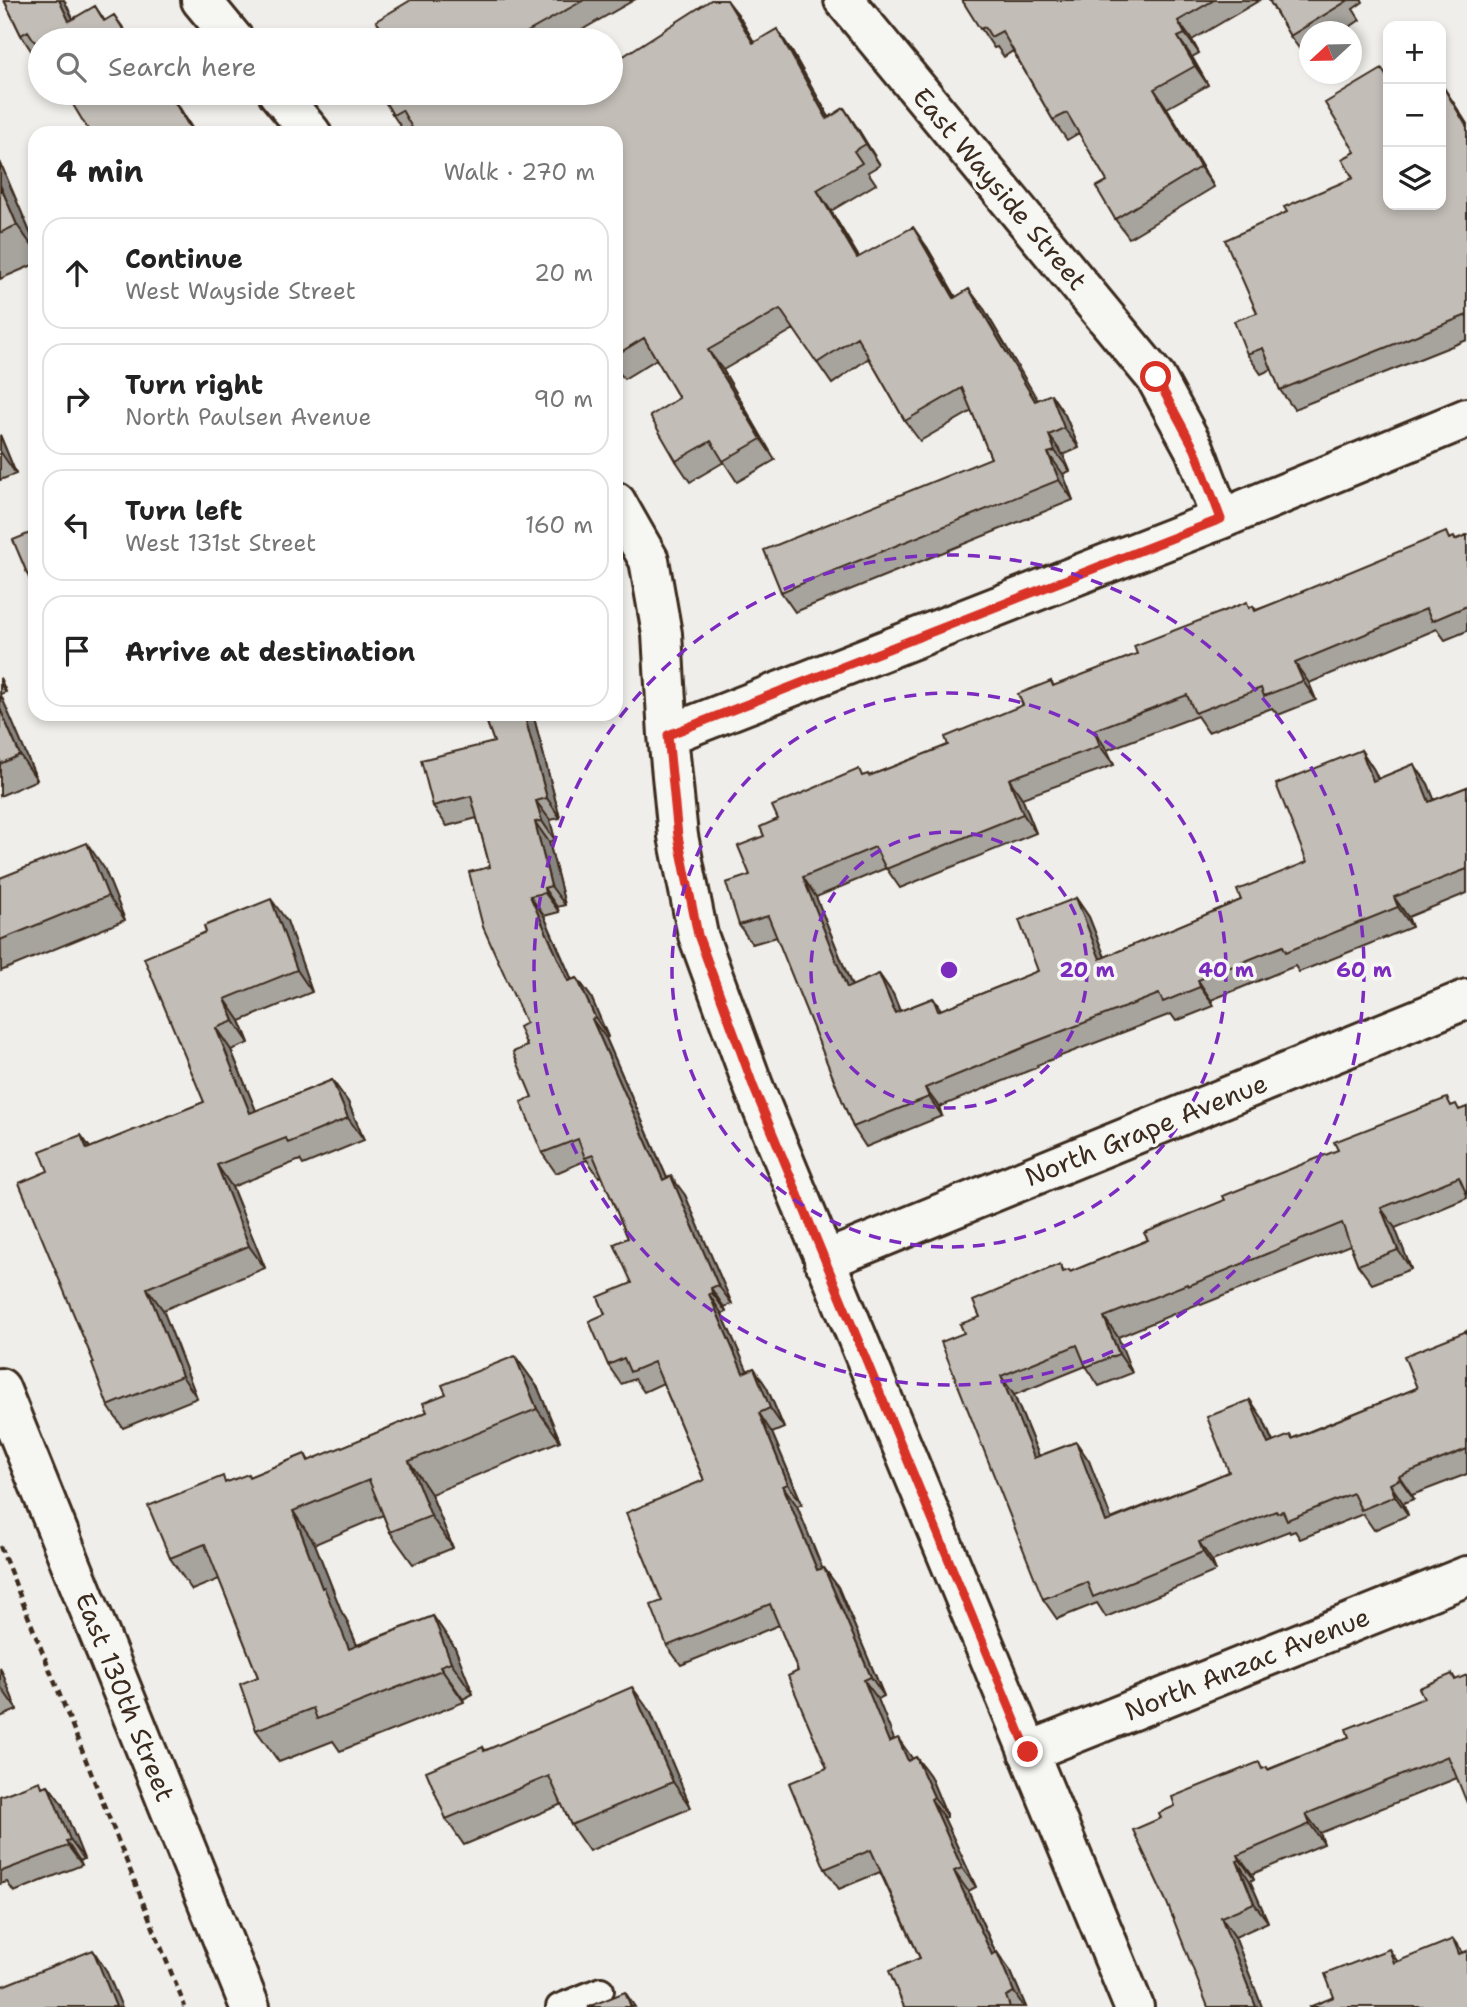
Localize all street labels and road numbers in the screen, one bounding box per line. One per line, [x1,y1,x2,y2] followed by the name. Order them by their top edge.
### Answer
[905,80,1096,297] street label: East Wayside Street
[1019,1065,1272,1194] street label: North Grape Avenue
[68,1587,183,1807] street label: East 130th Street
[1119,1598,1375,1729] street label: North Anzac Avenue

